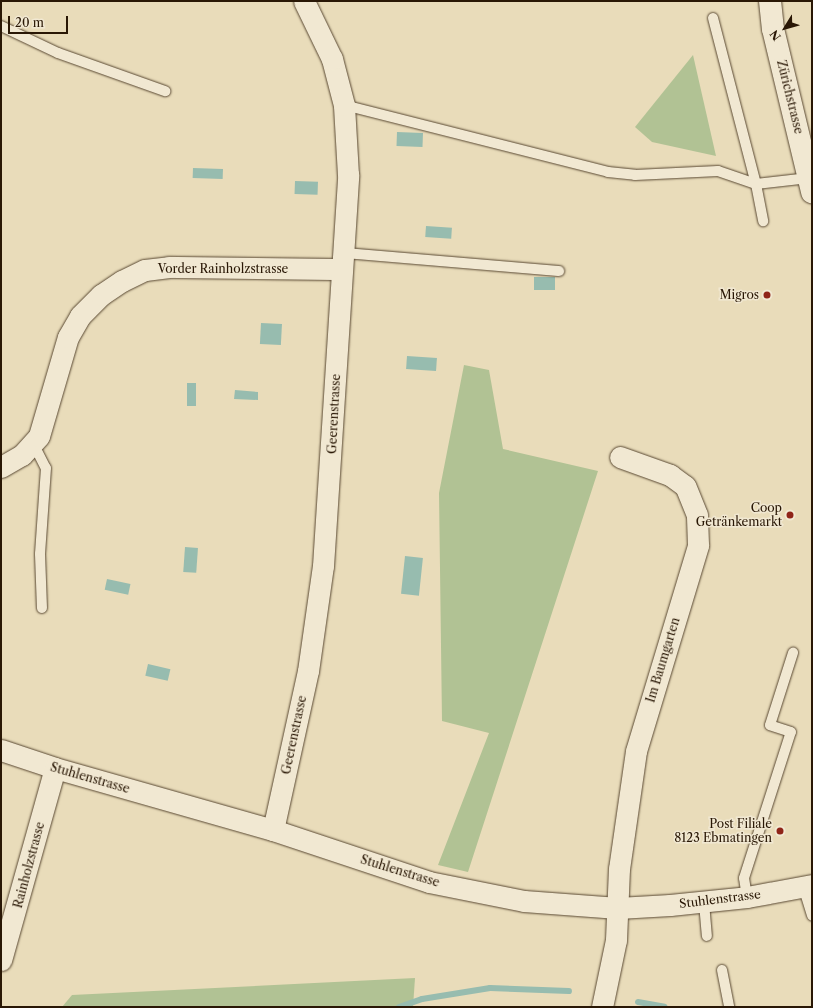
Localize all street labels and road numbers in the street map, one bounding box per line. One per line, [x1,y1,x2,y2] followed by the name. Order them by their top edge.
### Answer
[774,59,806,135] street label: Zürichstrasse
[158,262,288,276] street label: Vorder Rainholzstrasse
[325,374,343,454] street label: Geerenstrasse
[643,616,683,704] street label: Im Baumgarten
[279,694,309,776] street label: Geerenstrasse
[49,760,131,796] street label: Stuhlenstrasse
[11,820,47,910] street label: Rainholzstrasse
[359,852,441,890] street label: Stuhlenstrasse
[678,887,762,911] street label: Stuhlenstrasse

